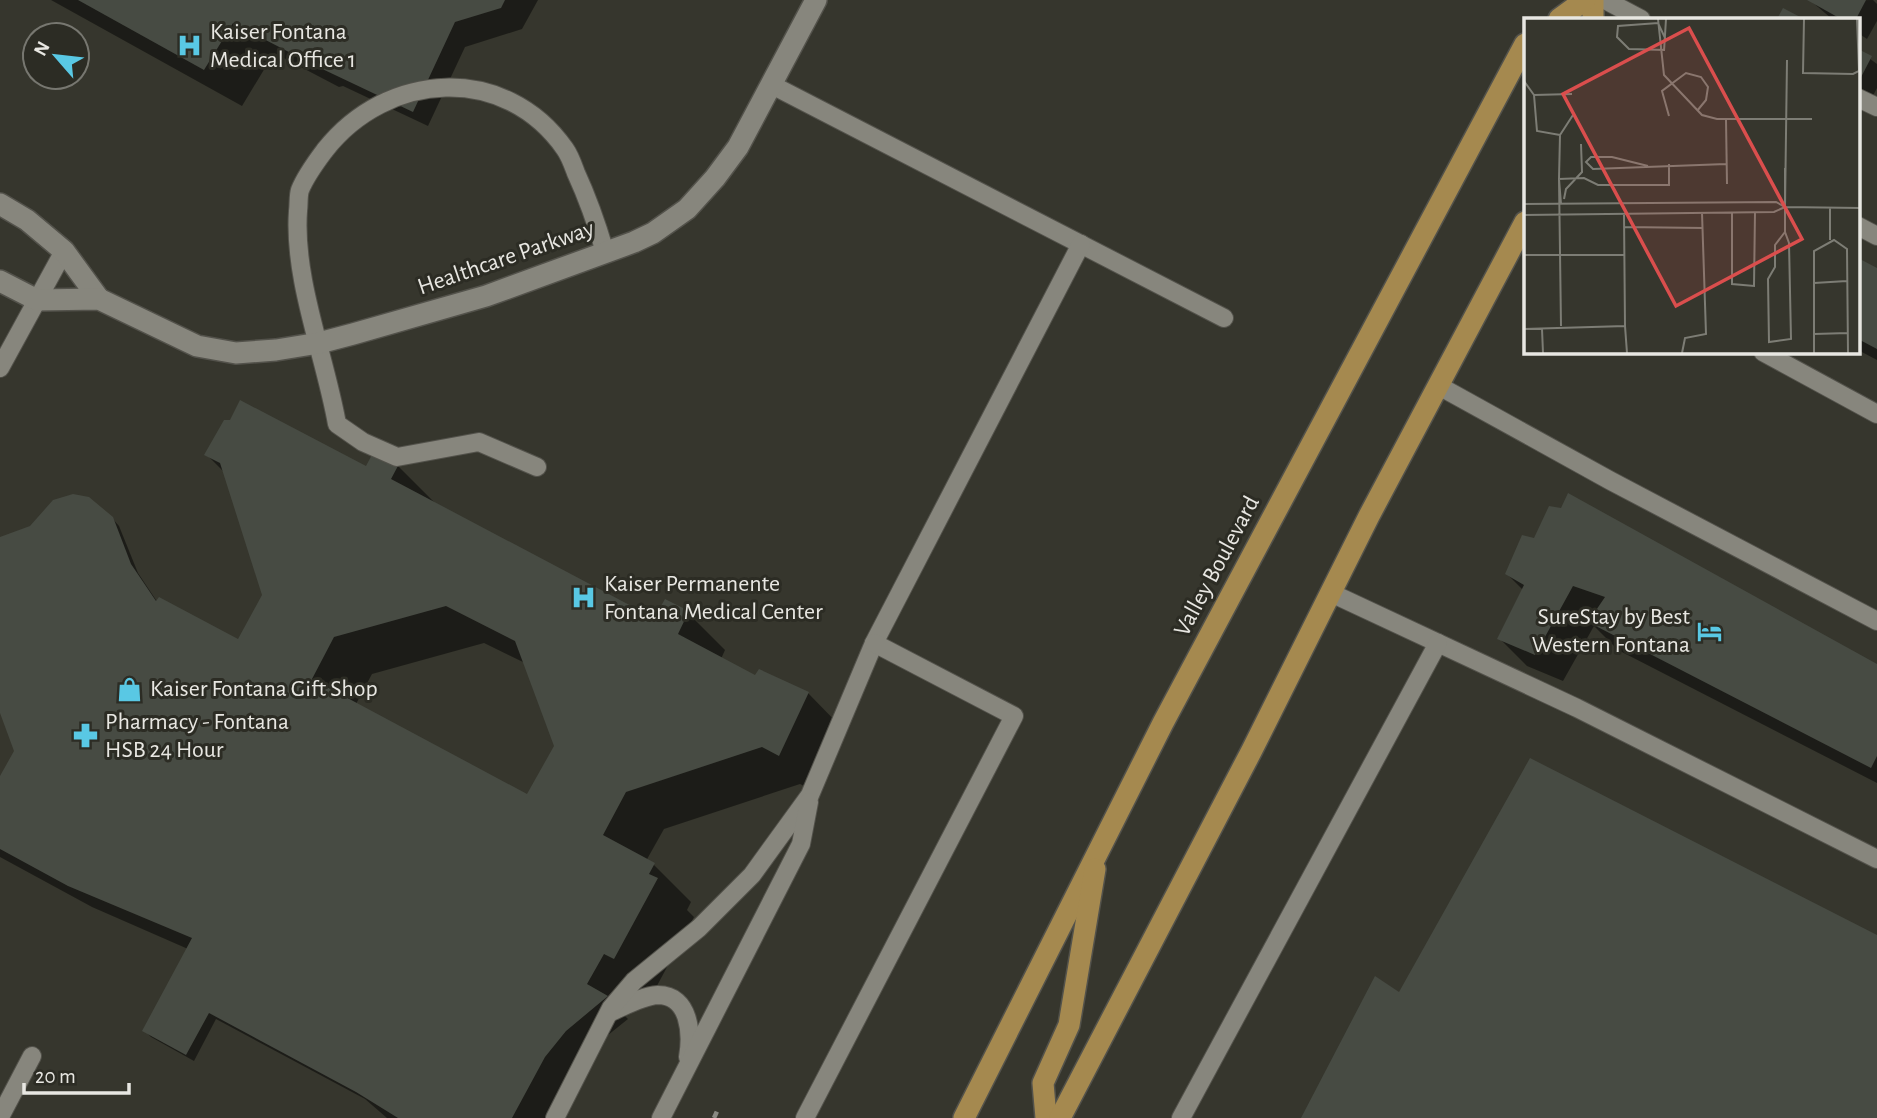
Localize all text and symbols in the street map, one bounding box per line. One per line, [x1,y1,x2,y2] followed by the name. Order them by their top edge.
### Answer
[1524,18,1860,354] inset map
[210,20,356,72] place label: Kaiser Fontana Medical Office 1
[21,21,91,91] north arrow
[176,32,204,60] hospital icon: Kaiser Fontana Medical Office 1
[31,38,54,59] text: N
[415,217,597,299] street label: Healthcare Parkway
[1170,492,1264,640] street label: Valley Boulevard
[604,572,823,624] place label: Kaiser Permanente Fontana Medical Center
[570,584,598,612] hospital icon: Kaiser Permanente Fontana Medical Center
[1532,605,1690,657] place label: SureStay by Best Western Fontana
[1696,617,1724,645] hotel icon: SureStay by Best Western Fontana
[116,675,144,703] shop icon: Kaiser Fontana Gift Shop
[150,677,378,701] place label: Kaiser Fontana Gift Shop
[105,710,289,762] place label: Pharmacy - Fontana HSB 24 Hour
[71,722,99,750] pharmacy icon: Pharmacy - Fontana HSB 24 Hour
[24,1052,130,1096] scale bar
[35,1066,76,1087] text: 20 m

